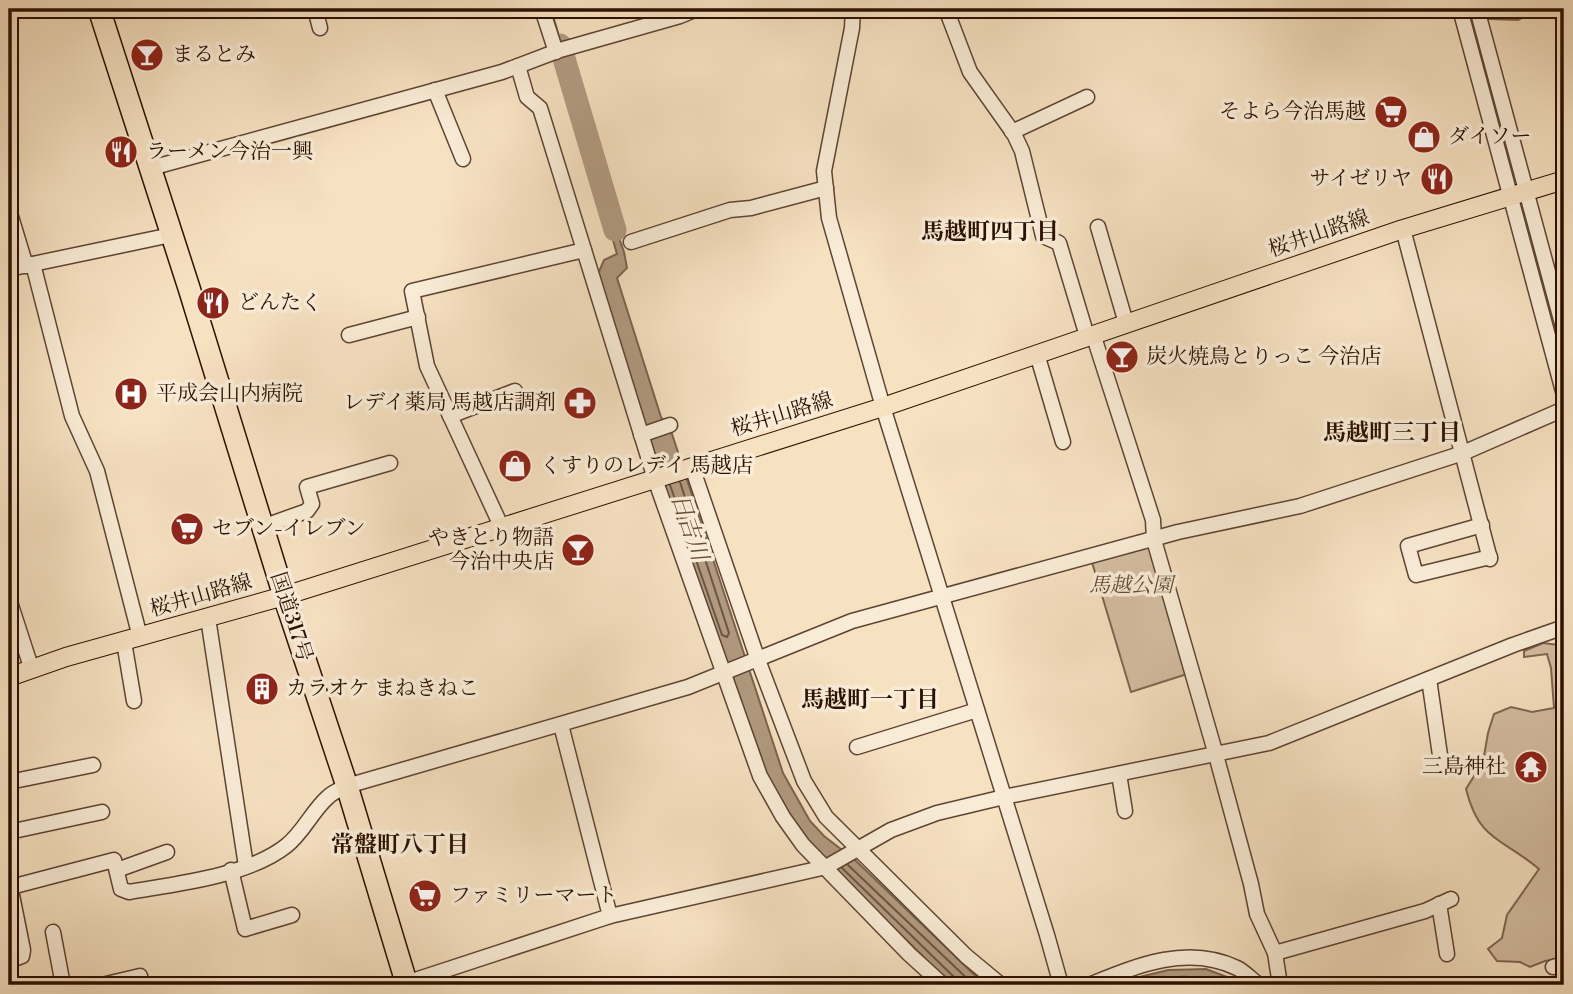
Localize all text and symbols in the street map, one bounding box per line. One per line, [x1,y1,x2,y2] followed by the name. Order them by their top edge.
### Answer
[128,36,166,74] bar icon: まるとみ
[172,42,256,68] place label: まるとみ
[1372,93,1410,131] supermarket icon: そよら今治馬越
[1219,99,1366,125] place label: そよら今治馬越
[1405,118,1443,156] shop icon: ダイソー
[1448,124,1532,150] place label: ダイソー
[102,133,140,171] restaurant icon: ラーメン今治一興
[146,139,313,165] place label: ラーメン今治一興
[1418,160,1456,198] restaurant icon: サイゼリヤ
[1310,166,1412,192] place label: サイゼリヤ
[1265,205,1373,263] street label: 桜井山路線
[921,218,1059,246] district label: 馬越町四丁目
[194,284,232,322] restaurant icon: どんたく
[238,290,322,316] place label: どんたく
[1103,338,1141,376] bar icon: 炭火焼鳥とりっこ 今治店
[1146,344,1381,370] place label: 炭火焼鳥とりっこ 今治店
[112,375,150,413] hospital icon: 平成会山内病院
[156,381,303,407] place label: 平成会山内病院
[561,384,599,422] pharmacy icon: レデイ薬局 馬越店調剤
[728,387,836,443] street label: 桜井山路線
[343,390,556,416] place label: レデイ薬局 馬越店調剤
[1323,419,1461,447] district label: 馬越町三丁目
[496,447,534,485] shop icon: くすりのレデイ 馬越店
[540,453,753,479] place label: くすりのレデイ 馬越店
[665,490,714,567] water label: 日吉川
[168,510,206,548] supermarket icon: セブン-イレブン
[212,516,366,542] place label: セブン-イレブン
[428,525,554,575] place label: やきとり物語 今治中央店
[559,531,597,569] bar icon: やきとり物語 今治中央店
[147,569,255,623] street label: 桜井山路線
[264,569,318,665] street label: 国道317号
[1089,573,1176,599] park label: 馬越公園
[243,670,281,708] building icon: カラオケ まねきねこ
[286,676,479,702] place label: カラオケ まねきねこ
[801,686,939,714] district label: 馬越町一丁目
[1512,748,1550,786] temple icon: 三島神社
[1422,754,1506,780] place label: 三島神社
[331,831,469,859] district label: 常盤町八丁目
[406,877,444,915] supermarket icon: ファミリーマート
[450,883,618,909] place label: ファミリーマート

